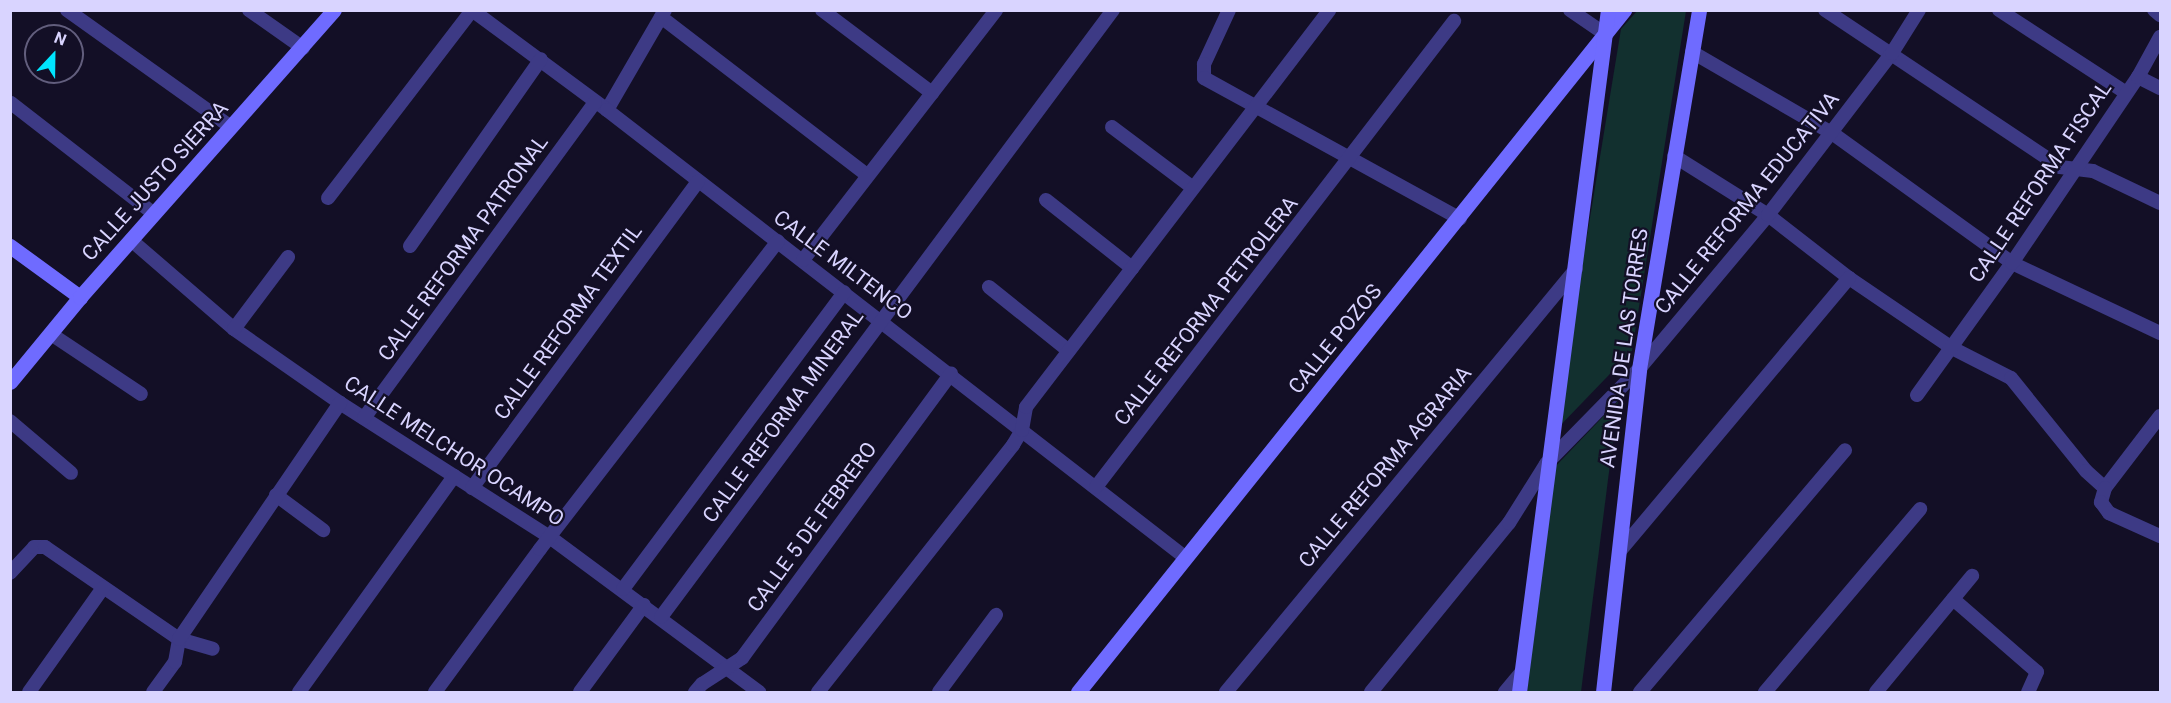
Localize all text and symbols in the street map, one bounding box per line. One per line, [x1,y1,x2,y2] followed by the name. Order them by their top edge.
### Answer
[24,24,84,84] north arrow
[51,28,69,50] text: N
[1963,77,2117,287] street label: CALLE REFORMA FISCAL
[1650,87,1844,319] street label: CALLE REFORMA EDUCATIVA
[77,96,233,266] street label: CALLE JUSTO SIERRA
[373,130,553,366] street label: CALLE REFORMA PATRONAL
[1109,191,1303,431] street label: CALLE REFORMA PETROLERA
[769,205,917,325] street label: CALLE MILTENCO
[489,219,647,425] street label: CALLE REFORMA TEXTIL
[1595,226,1653,470] street label: AVENIDA DE LAS TORRES
[1283,279,1387,399] street label: CALLE POZOS
[697,304,869,528] street label: CALLE REFORMA MINERAL
[1293,361,1477,573] street label: CALLE REFORMA AGRARIA
[339,370,569,532] street label: CALLE MELCHOR OCAMPO
[742,437,882,617] street label: CALLE 5 DE FEBRERO

